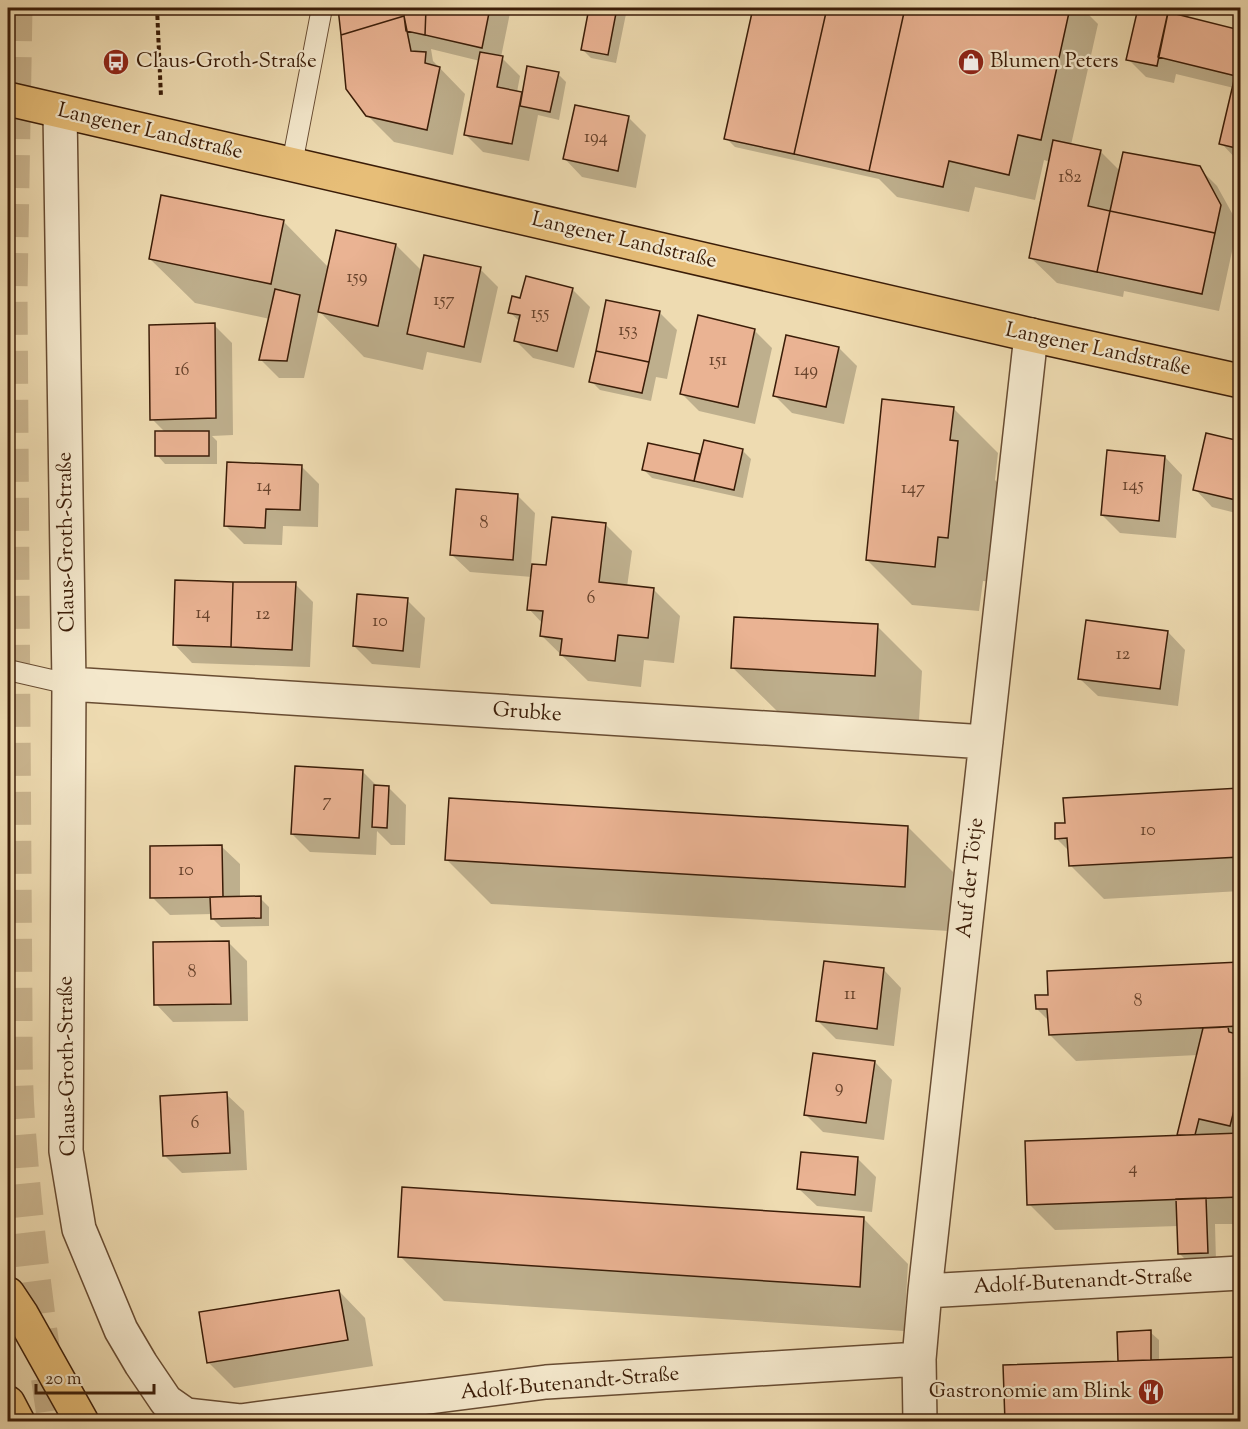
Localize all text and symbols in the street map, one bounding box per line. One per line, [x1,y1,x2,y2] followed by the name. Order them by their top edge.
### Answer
[101,47,131,77] bus stop icon: Claus-Groth-Straße
[136,47,317,77] place label: Claus-Groth-Straße
[956,47,986,77] shop icon: Blumen Peters
[990,47,1118,77] place label: Blumen Peters
[55,96,245,168] street label: Langener Landstraße
[584,125,608,151] house number: 194
[1058,165,1082,191] house number: 182
[529,205,719,277] street label: Langener Landstraße
[346,265,368,291] house number: 159
[433,288,455,314] house number: 157
[531,301,549,327] house number: 155
[1002,316,1194,384] street label: Langener Landstraße
[618,318,638,344] house number: 153
[709,348,727,374] house number: 151
[174,358,190,384] house number: 16
[794,358,818,384] house number: 149
[50,451,84,633] street label: Claus-Groth-Straße
[1122,473,1144,499] house number: 145
[256,474,272,500] house number: 14
[901,476,925,502] house number: 147
[480,511,489,537] house number: 8
[587,586,596,612] house number: 6
[195,601,211,627] house number: 14
[256,602,271,628] house number: 12
[372,609,388,635] house number: 10
[1116,642,1131,668] house number: 12
[491,696,563,730] street label: Grubke
[322,789,332,815] house number: 7
[950,816,992,940] street label: Auf der Tötje
[1140,818,1156,844] house number: 10
[178,858,194,884] house number: 10
[188,960,197,986] house number: 8
[51,975,85,1157] street label: Claus-Groth-Straße
[844,982,856,1008] house number: 11
[1134,989,1143,1015] house number: 8
[835,1075,844,1101] house number: 9
[191,1111,200,1137] house number: 6
[1128,1156,1138,1182] house number: 4
[973,1261,1193,1303] street label: Adolf-Butenandt-Straße
[36,1357,154,1395] scale bar
[459,1359,681,1409] street label: Adolf-Butenandt-Straße
[45,1367,82,1393] text: 20 m
[929,1377,1133,1407] place label: Gastronomie am Blink
[1136,1377,1166,1407] restaurant icon: Gastronomie am Blink

